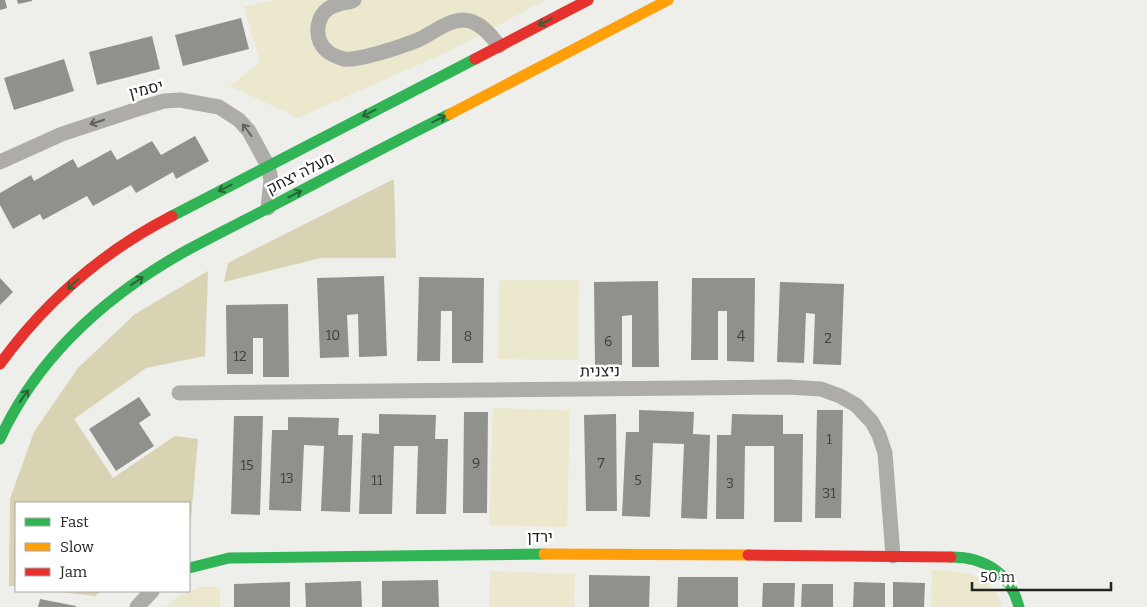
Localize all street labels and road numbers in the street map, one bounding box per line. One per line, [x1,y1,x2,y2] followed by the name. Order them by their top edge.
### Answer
[127,76,165,102] street label: יסמין
[263,148,337,198] street label: מעלה יצחק
[580,361,620,381] street label: ניצנית
[527,527,553,546] street label: ירדן

